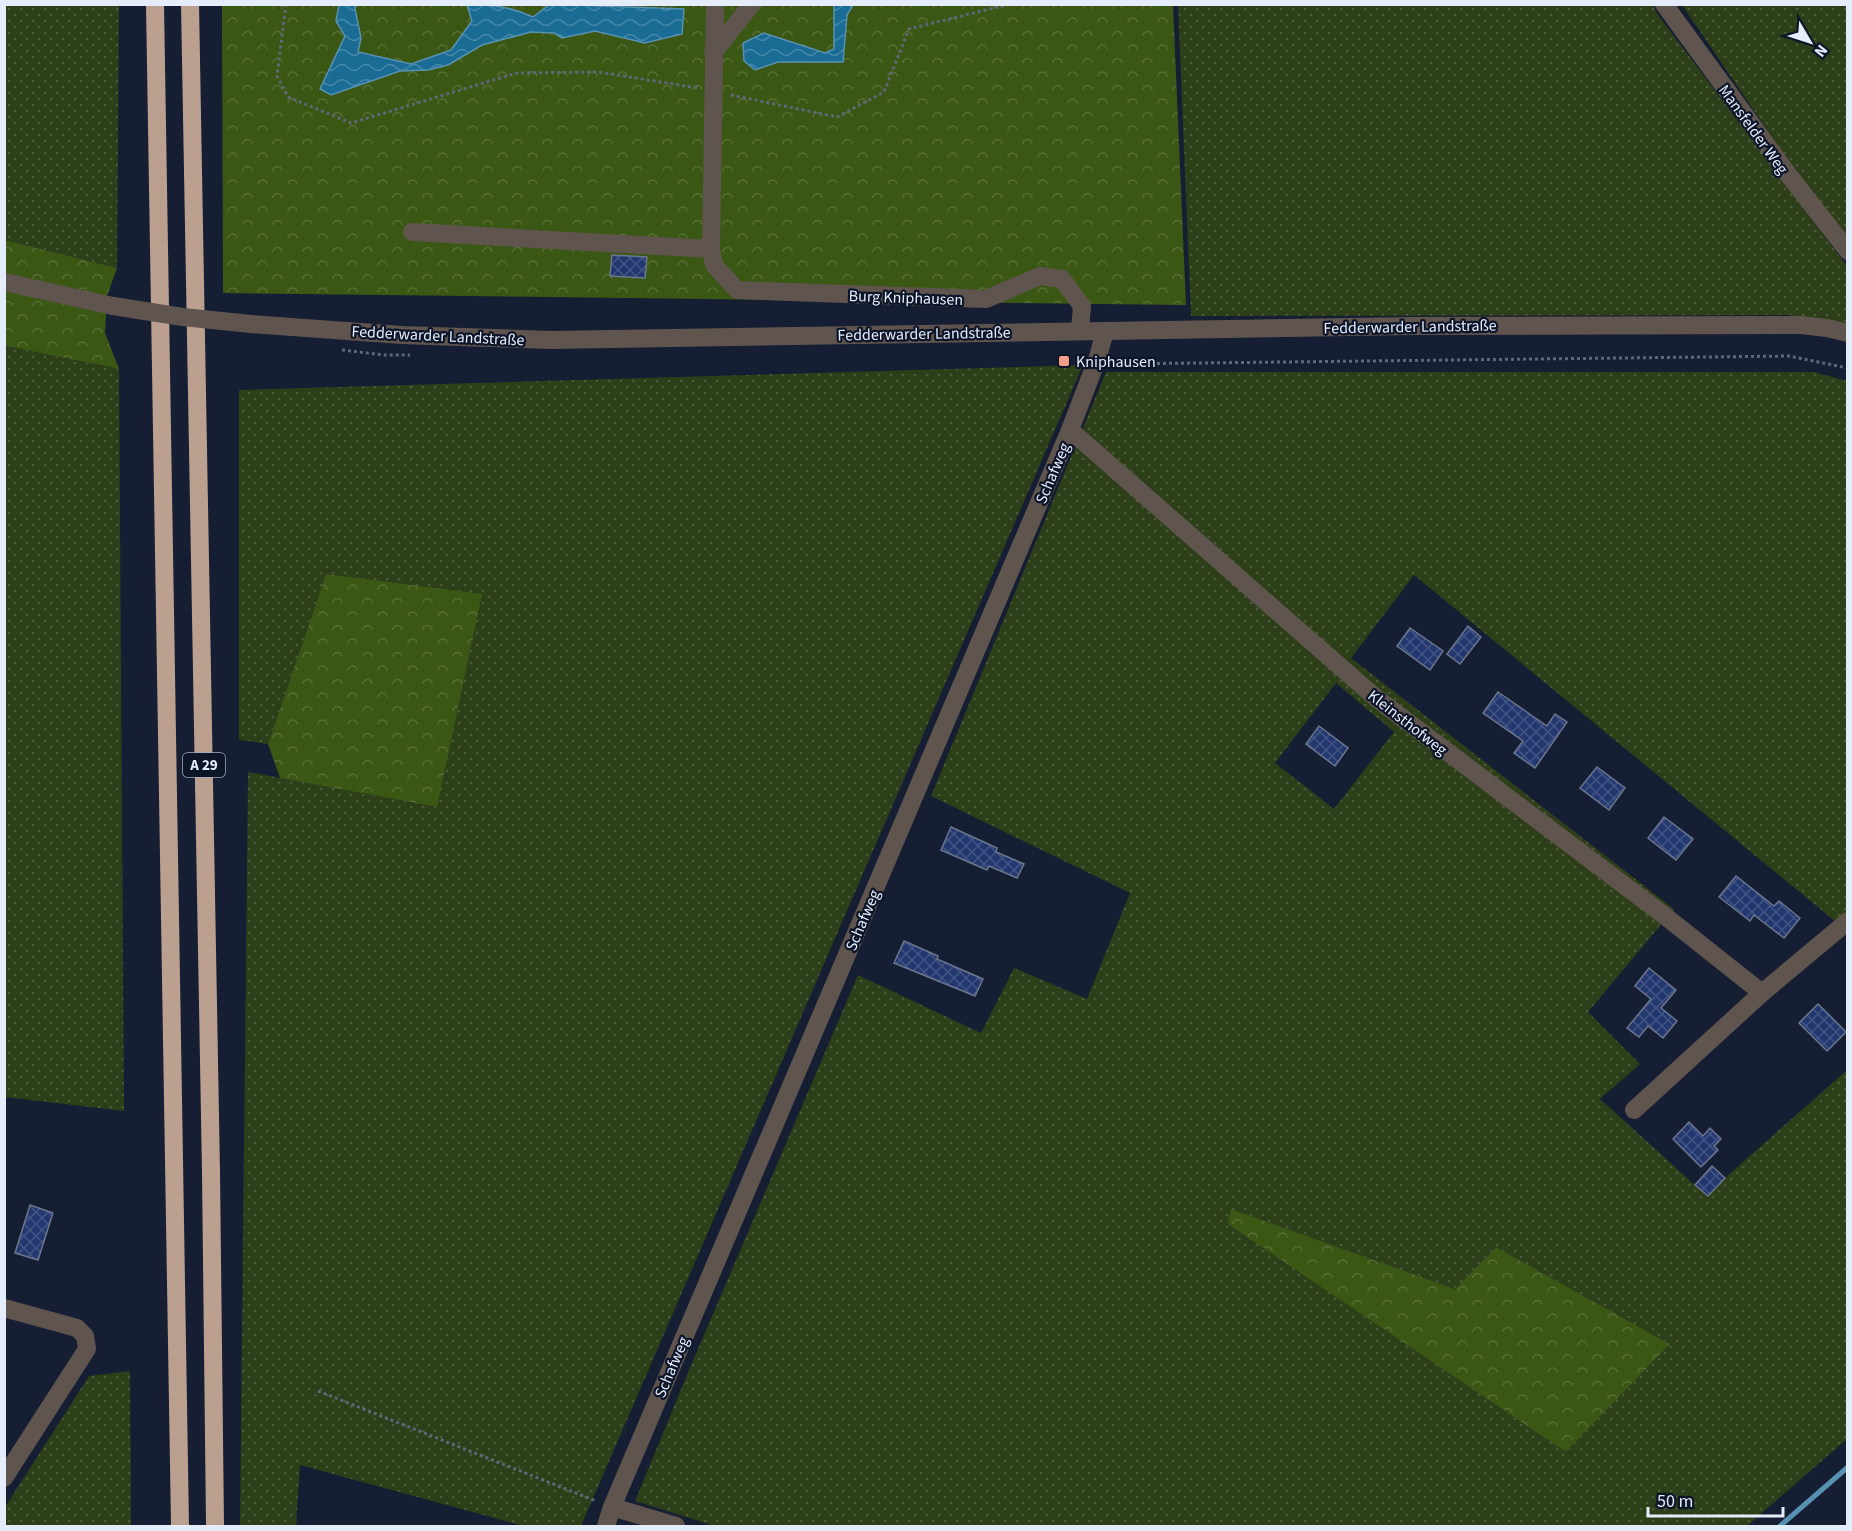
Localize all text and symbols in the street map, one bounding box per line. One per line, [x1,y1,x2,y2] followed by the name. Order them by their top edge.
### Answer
[1780,12,1840,72] north arrow
[1809,40,1833,62] text: N
[1713,80,1793,179] street label: Mansfelder Weg
[848,285,964,311] street label: Burg Kniphausen
[1323,314,1497,340] street label: Fedderwarder Landstraße
[351,320,525,352] street label: Fedderwarder Landstraße
[837,321,1011,347] street label: Fedderwarder Landstraße
[1076,351,1156,373] place label: Kniphausen
[1057,354,1071,368] marker: Kniphausen
[1030,439,1076,507] street label: Schafweg
[1363,685,1452,761] street label: Kleinsthofweg
[183,753,225,777] road number: A 29
[840,886,886,954] street label: Schafweg
[649,1333,695,1401] street label: Schafweg
[1648,1480,1783,1518] scale bar
[1657,1489,1693,1514] text: 50 m

